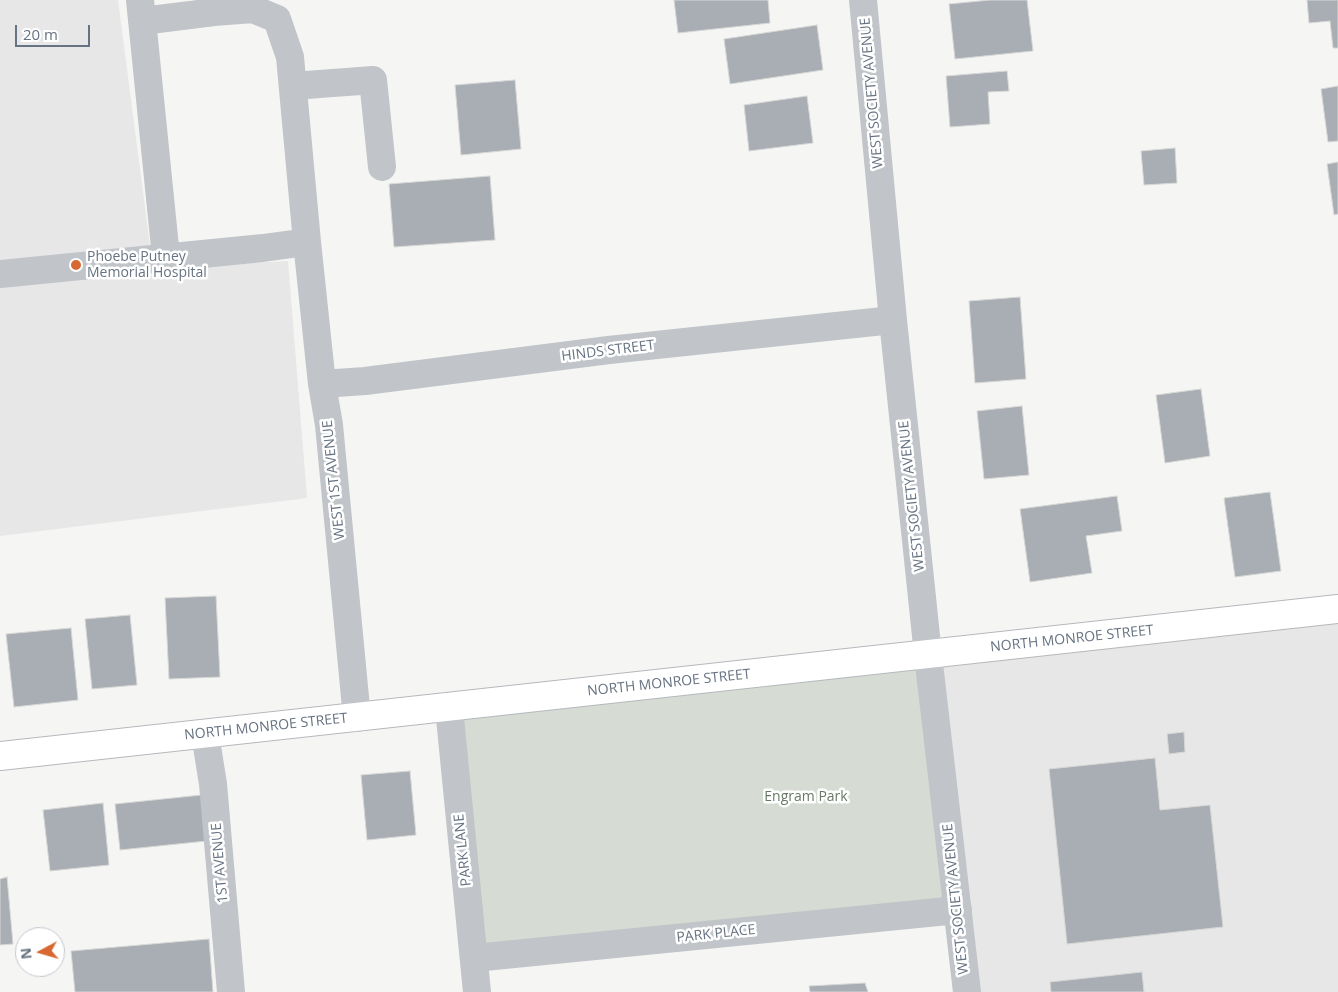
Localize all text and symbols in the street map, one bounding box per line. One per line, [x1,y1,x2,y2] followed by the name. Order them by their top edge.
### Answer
[18,15,92,47] scale bar
[857,17,887,169] street label: WEST SOCIETY AVENUE
[23,24,58,44] text: 20 m
[87,249,207,282] place label: Phoebe Putney Memorial Hospital
[69,258,83,272] marker: Phoebe Putney Memorial Hospital
[561,337,655,365] street label: HINDS STREET
[319,419,349,541] street label: WEST 1ST AVENUE
[896,420,928,572] street label: WEST SOCIETY AVENUE
[990,622,1154,656] street label: NORTH MONROE STREET
[587,666,751,700] street label: NORTH MONROE STREET
[184,710,348,744] street label: NORTH MONROE STREET
[764,789,848,805] park label: Engram Park
[451,813,475,887] street label: PARK LANE
[208,822,232,904] street label: 1ST AVENUE
[940,823,972,975] street label: WEST SOCIETY AVENUE
[676,922,756,946] street label: PARK PLACE
[15,927,65,977] north arrow
[16,947,36,960] text: N

